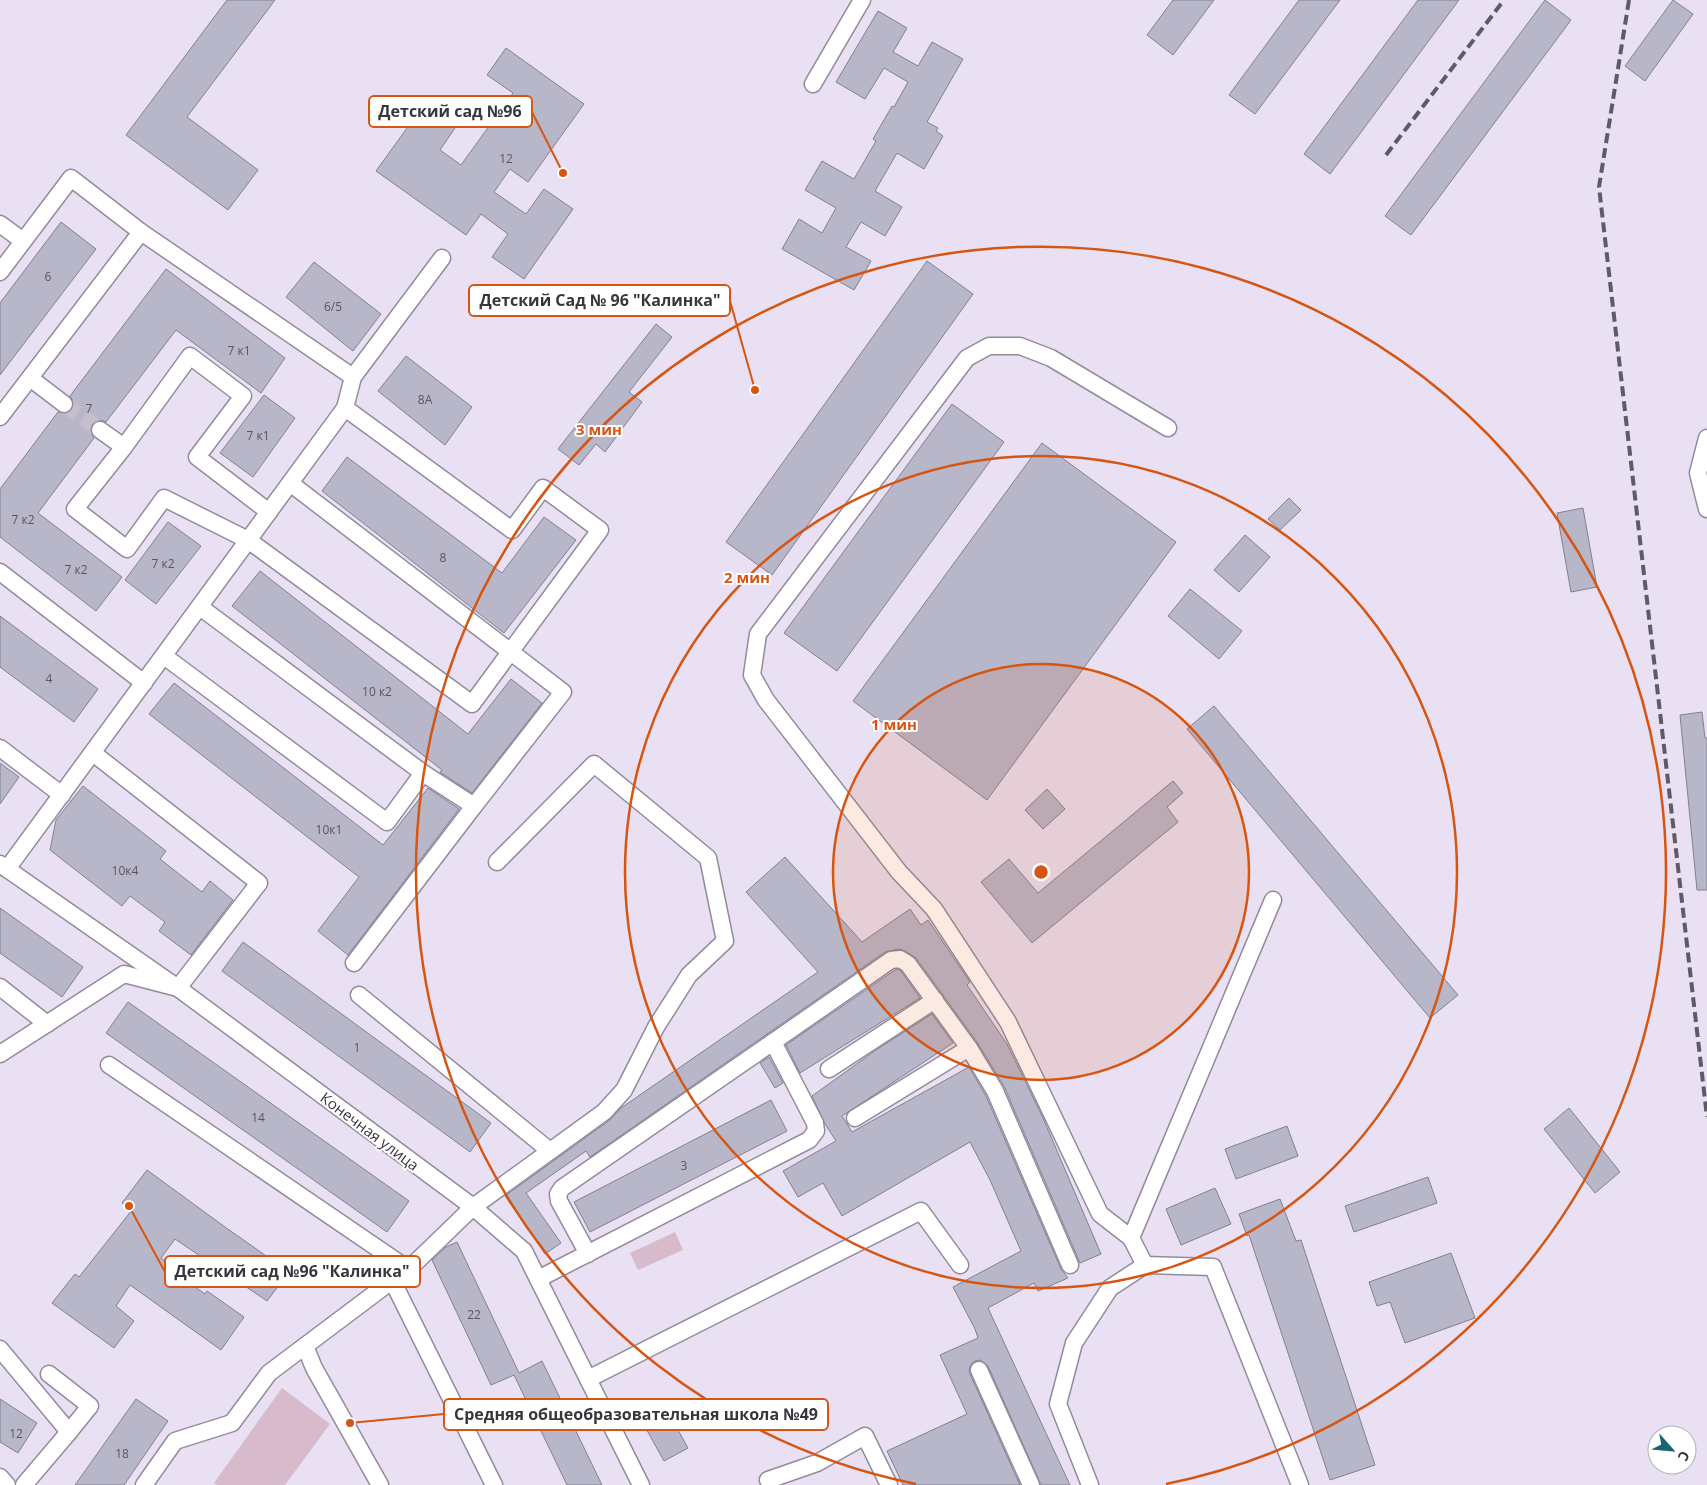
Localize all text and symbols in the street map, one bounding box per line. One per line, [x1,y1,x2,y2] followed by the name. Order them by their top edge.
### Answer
[369,96,532,127] callout: Детский сад №96
[378,100,522,122] text: Детский сад №96
[499,150,513,167] house number: 12
[45,268,52,285] house number: 6
[469,285,730,316] callout: Детский Сад № 96 "Калинка"
[479,289,721,311] text: Детский Сад № 96 "Калинка"
[324,298,342,315] house number: 6/5
[227,342,251,359] house number: 7 к1
[418,391,433,408] house number: 8А
[86,400,93,417] house number: 7
[576,419,622,439] text: 3 мин
[246,427,270,444] house number: 7 к1
[11,511,35,528] house number: 7 к2
[440,549,447,566] house number: 8
[151,555,175,572] house number: 7 к2
[64,561,88,578] house number: 7 к2
[724,567,770,587] text: 2 мин
[46,670,53,687] house number: 4
[362,683,392,700] house number: 10 к2
[871,714,917,734] text: 1 мин
[316,821,342,838] house number: 10к1
[112,862,139,879] house number: 10к4
[1032,863,1050,881] centre of rings
[354,1039,360,1056] house number: 1
[317,1087,423,1175] street label: Конечная улица
[251,1109,265,1126] house number: 14
[681,1157,688,1174] house number: 3
[165,1256,420,1287] callout: Детский сад №96 "Калинка"
[175,1260,409,1282] text: Детский сад №96 "Калинка"
[467,1306,481,1323] house number: 22
[444,1399,828,1430] callout: Средняя общеобразовательная школа №49
[454,1403,818,1425] text: Средняя общеобразовательная школа №49
[9,1425,23,1442] house number: 12
[1647,1425,1697,1475] north arrow
[115,1445,129,1462] house number: 18
[1674,1448,1695,1464] text: С

